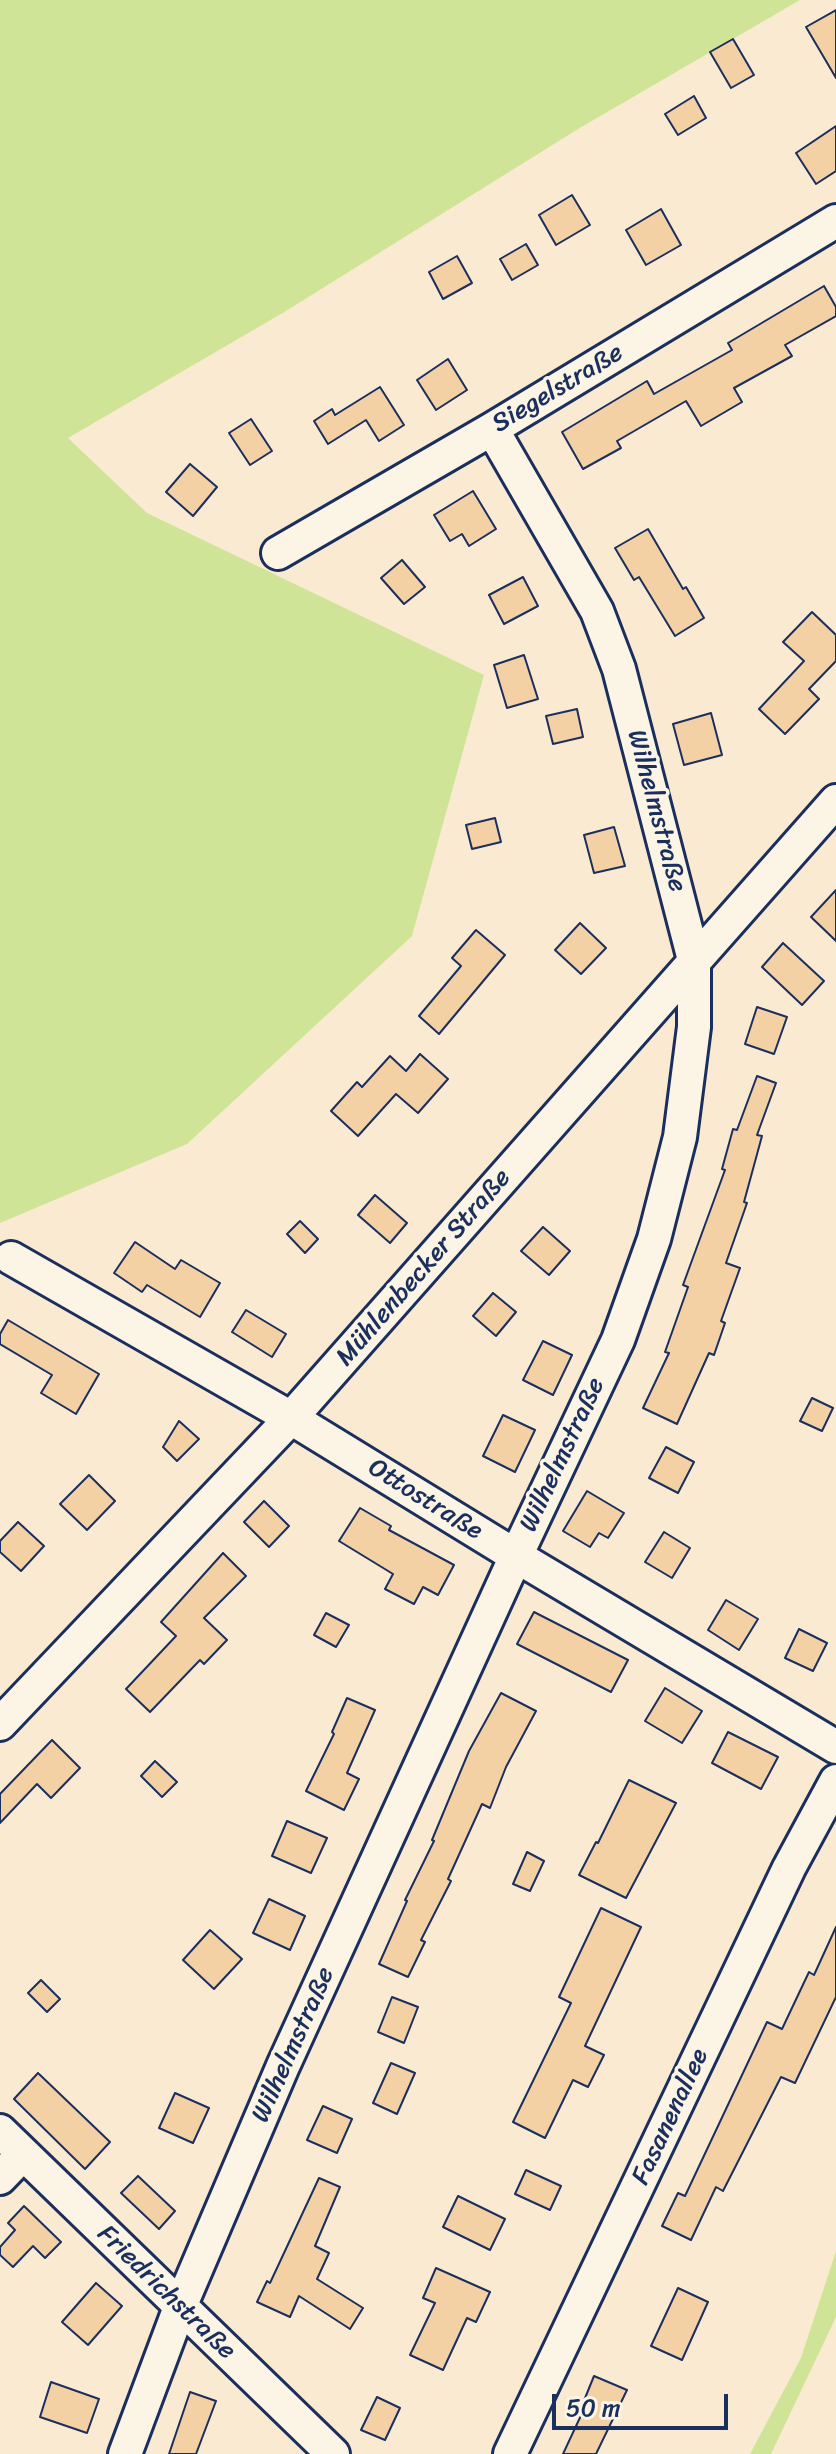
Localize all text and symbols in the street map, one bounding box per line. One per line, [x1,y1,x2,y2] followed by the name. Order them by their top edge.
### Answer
[487,338,629,440] street label: Siegelstraße
[619,727,693,895] street label: Wilhelmstraße
[330,1163,518,1373] street label: Mühlenbecker Straße
[514,1373,612,1537] street label: Wilhelmstraße
[362,1453,488,1547] street label: Ottostraße
[246,1963,342,2127] street label: Wilhelmstraße
[626,2044,716,2190] street label: Fasanenallee
[90,2219,242,2367] street label: Friedrichstraße
[556,2378,732,2428] scale bar
[566,2387,621,2429] text: 50 m

